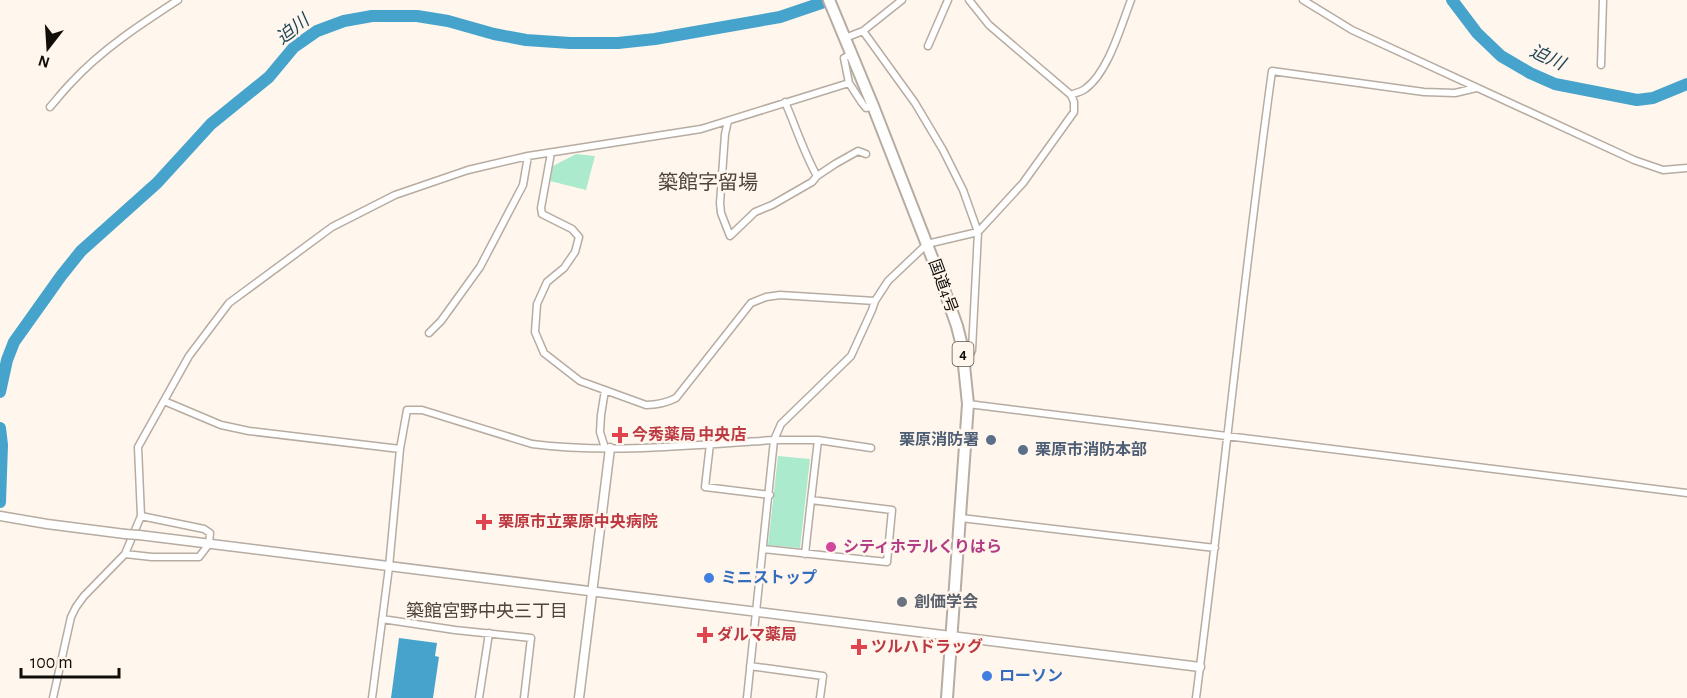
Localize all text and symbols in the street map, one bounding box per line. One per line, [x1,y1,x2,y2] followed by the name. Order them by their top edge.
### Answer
[272,9,314,48] water label: 迫川
[18,18,78,78] north arrow
[1527,40,1570,75] water label: 迫川
[36,52,52,71] text: N
[658,171,758,193] district label: 築館字留場
[926,257,961,315] street label: 国道4号
[952,342,974,366] road number: 4
[632,426,746,443] place label: 今秀薬局 中央店
[613,428,627,442] marker: 今秀薬局 中央店
[899,431,979,448] place label: 栗原消防署
[984,433,998,447] marker: 栗原消防署
[1035,441,1147,458] place label: 栗原市消防本部
[1016,443,1030,457] marker: 栗原市消防本部
[475,513,493,531] marker: 栗原市立栗原中央病院
[498,513,658,530] place label: 栗原市立栗原中央病院
[843,538,1002,555] place label: シティホテルくりはら
[824,540,838,554] marker: シティホテルくりはら
[721,569,817,586] place label: ミニストップ
[702,571,716,585] marker: ミニストップ
[914,593,978,610] place label: 創価学会
[895,595,909,609] marker: 創価学会
[406,601,568,621] district label: 築館宮野中央三丁目
[717,626,797,643] place label: ダルマ薬局
[698,628,712,642] marker: ダルマ薬局
[871,637,983,655] place label: ツルハドラッグ
[852,640,866,654] marker: ツルハドラッグ
[21,641,118,679] scale bar
[30,654,73,672] text: 100 m
[999,668,1063,684] place label: ローソン
[980,669,994,683] marker: ローソン

